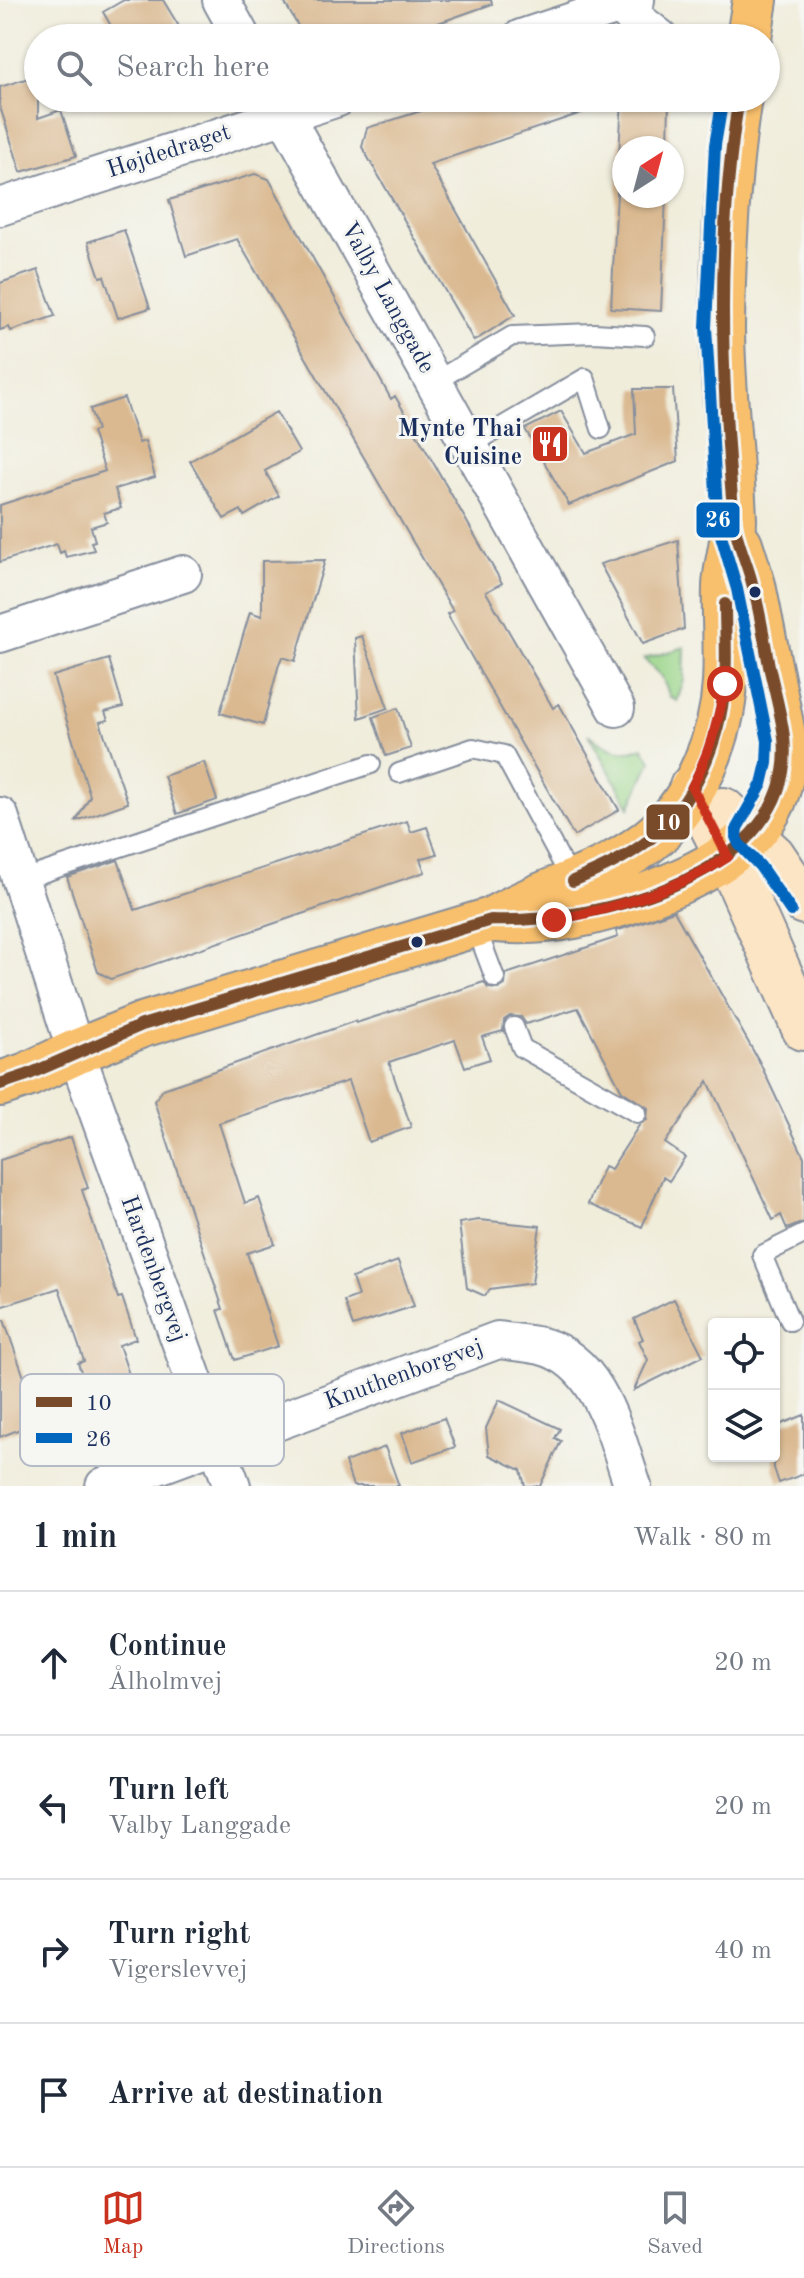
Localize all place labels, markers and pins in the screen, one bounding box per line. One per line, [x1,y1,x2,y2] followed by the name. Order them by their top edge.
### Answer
[398,418,522,470] place label: Mynte Thai Cuisine
[529,423,571,465] restaurant icon: Mynte Thai Cuisine
[747,584,763,600] unlabelled marker
[409,934,425,950] unlabelled marker

